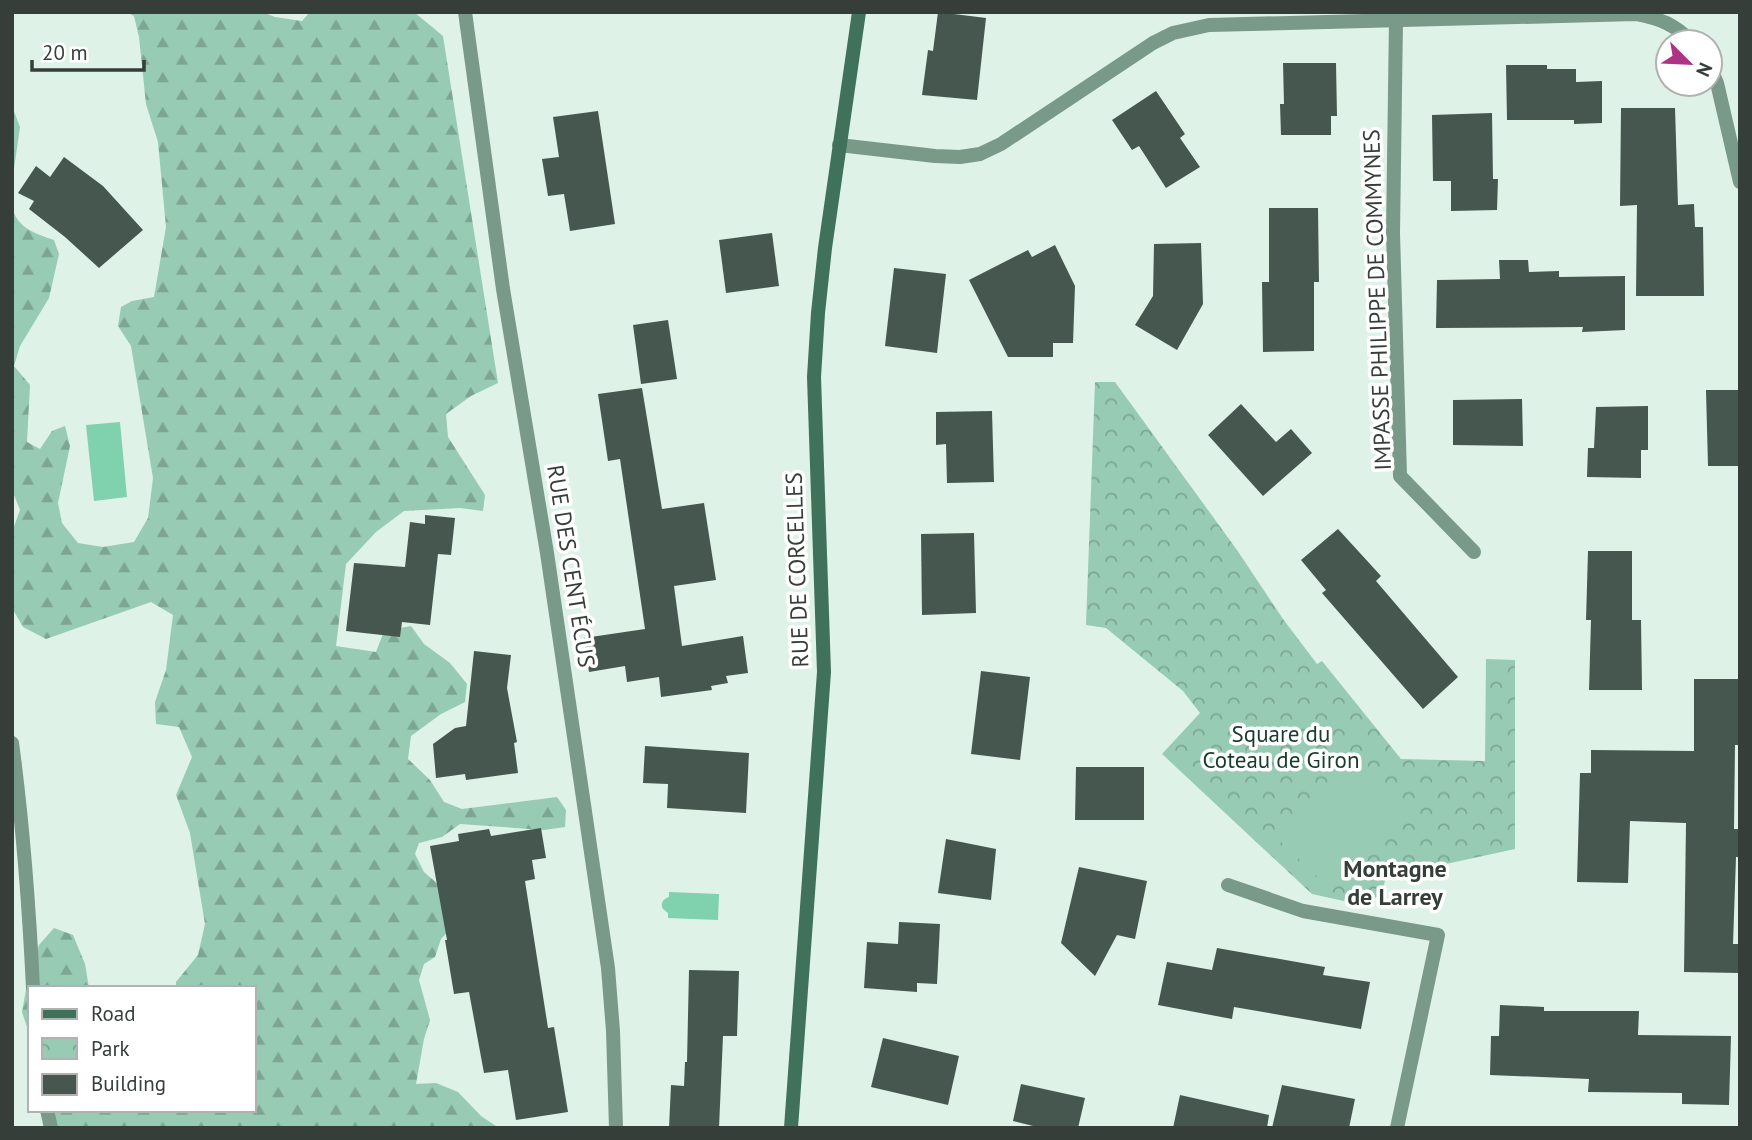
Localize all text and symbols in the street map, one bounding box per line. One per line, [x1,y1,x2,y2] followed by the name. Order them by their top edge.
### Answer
[32,28,144,72] scale bar
[1654,28,1724,98] north arrow
[42,39,88,66] text: 20 m
[1691,59,1718,80] text: N
[1356,129,1397,471] street label: IMPASSE PHILIPPE DE COMMYNES
[541,463,602,669] street label: RUE DES CENT ÉCUS
[779,472,814,668] street label: RUE DE CORCELLES
[1203,719,1360,774] park label: Square du Coteau de Giron
[1343,853,1447,912] district label: Montagne de Larrey
[28,986,256,1112] legend
[91,1000,135,1027] text: Road
[91,1035,130,1062] text: Park
[91,1070,166,1097] text: Building

